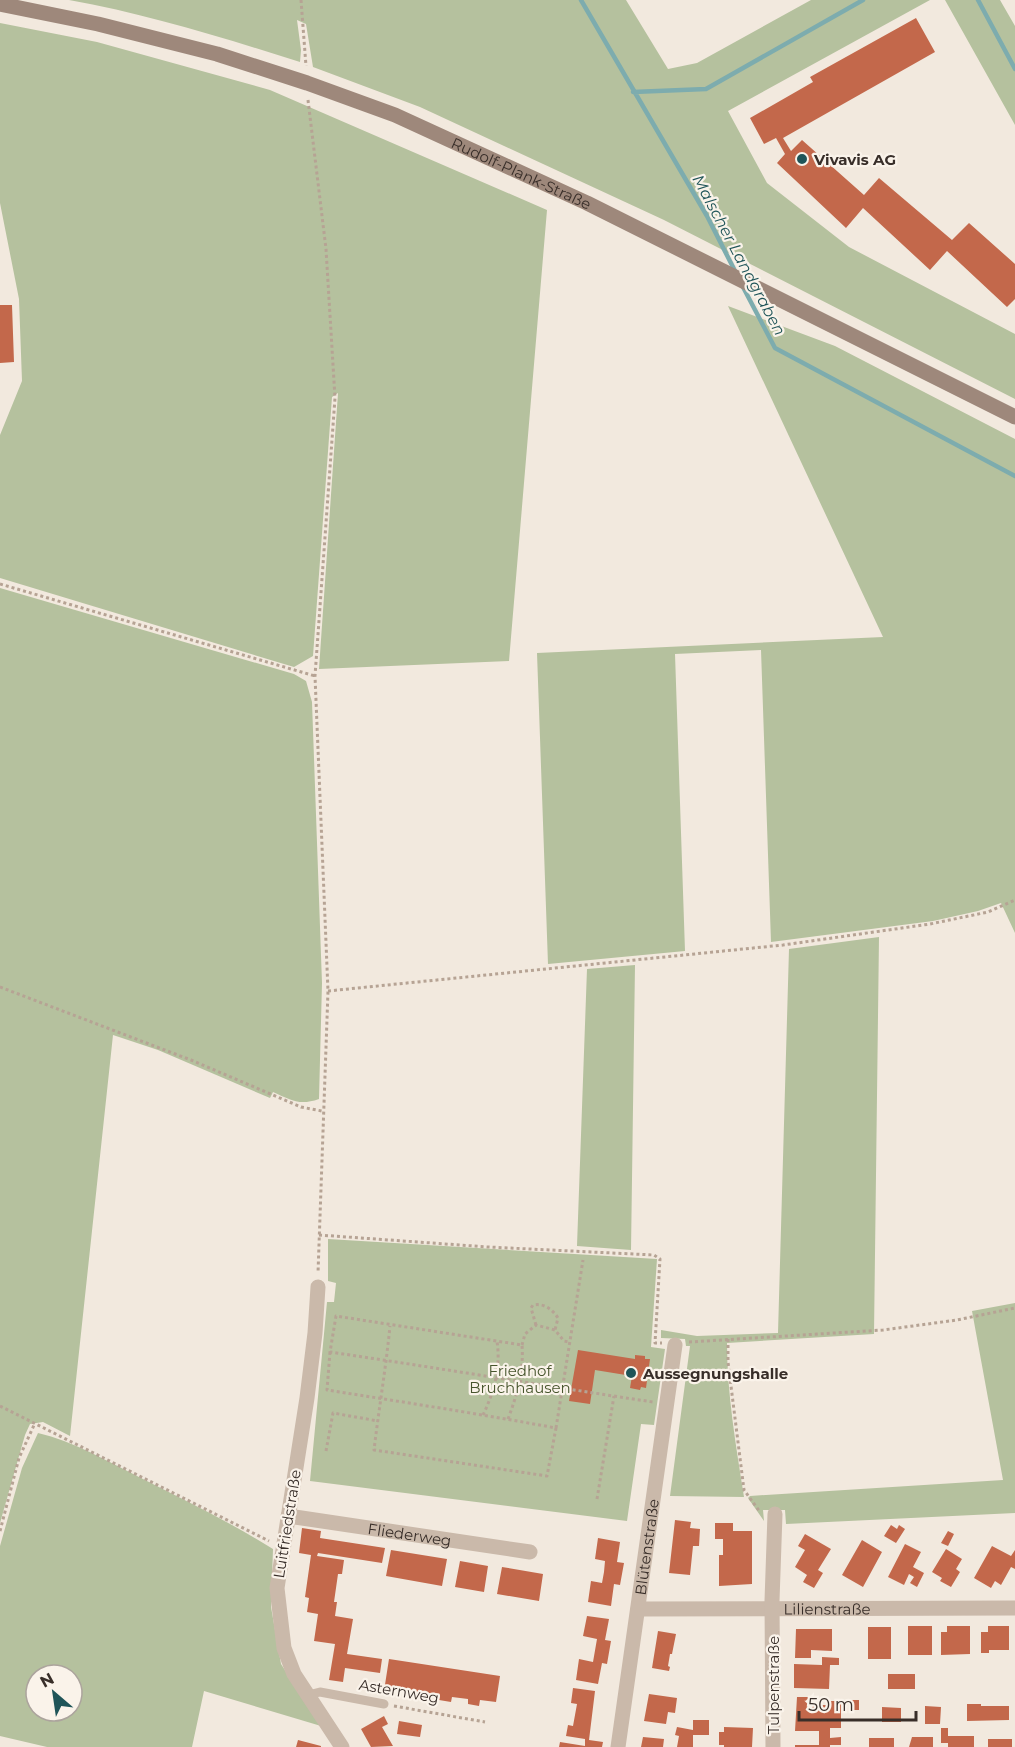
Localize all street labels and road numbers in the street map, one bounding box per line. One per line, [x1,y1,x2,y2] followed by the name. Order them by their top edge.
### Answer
[448,133,594,213] street label: Rudolf-Plank-Straße
[269,1468,305,1580] street label: Luitfriedstraße
[630,1498,663,1596] street label: Blütenstraße
[366,1518,453,1550] street label: Fliederweg
[783,1599,871,1618] street label: Lilienstraße
[764,1636,783,1734] street label: Tulpenstraße
[357,1675,441,1707] street label: Asternweg

